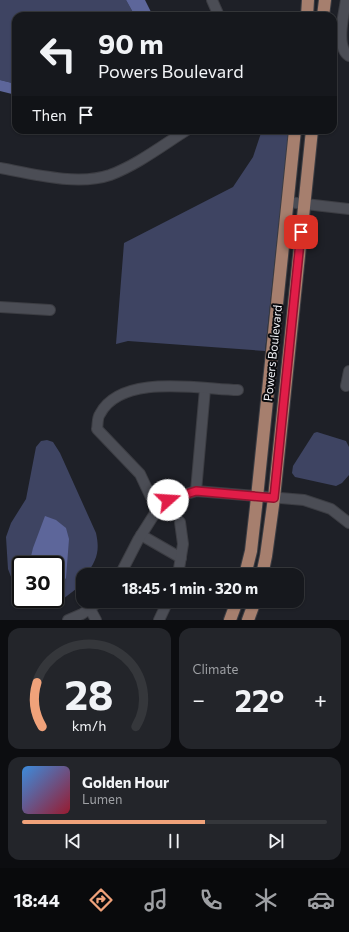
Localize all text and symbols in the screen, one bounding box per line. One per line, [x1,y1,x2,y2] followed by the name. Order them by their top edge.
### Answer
[98,26,164,60] text: 90 m
[32,28,84,80] icon: left
[98,60,244,82] text: Powers Boulevard
[75,104,97,126] icon: arrive
[32,106,67,124] text: Then
[284,215,318,249] pin
[290,221,312,243] icon: arrive
[260,304,284,402] street label: Powers Boulevard
[147,479,189,521] position arrow
[12,556,64,608] speed limit sign: 30
[122,579,258,597] text: 18:45 · 1 min · 320 m
[193,661,238,677] text: Climate
[65,667,114,718] text: 28
[235,681,284,718] text: 22°
[193,686,205,713] text: −
[314,686,327,713] text: +
[72,715,107,733] text: km/h
[82,773,169,791] text: Golden Hour
[82,791,122,807] text: Lumen
[62,830,84,852] icon: previous
[163,830,185,852] icon: pause
[265,830,287,852] icon: next
[87,886,115,914] icon: directions
[142,886,170,914] icon: music
[197,886,225,914] icon: phone
[252,886,280,914] icon: climate
[307,886,335,914] icon: car
[14,889,60,911] text: 18:44

